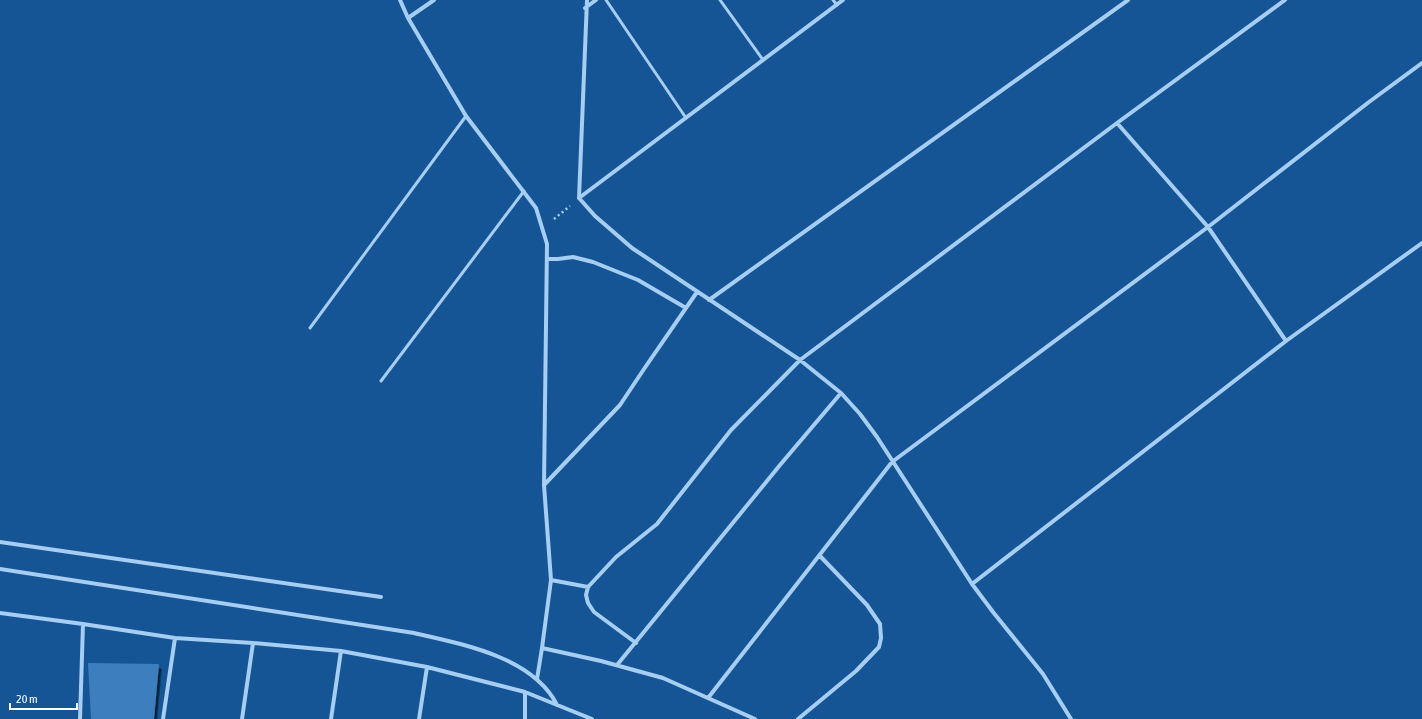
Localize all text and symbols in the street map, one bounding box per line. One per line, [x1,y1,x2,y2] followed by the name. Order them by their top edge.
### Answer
[10,685,77,711] scale bar
[16,692,38,706] text: 20 m

